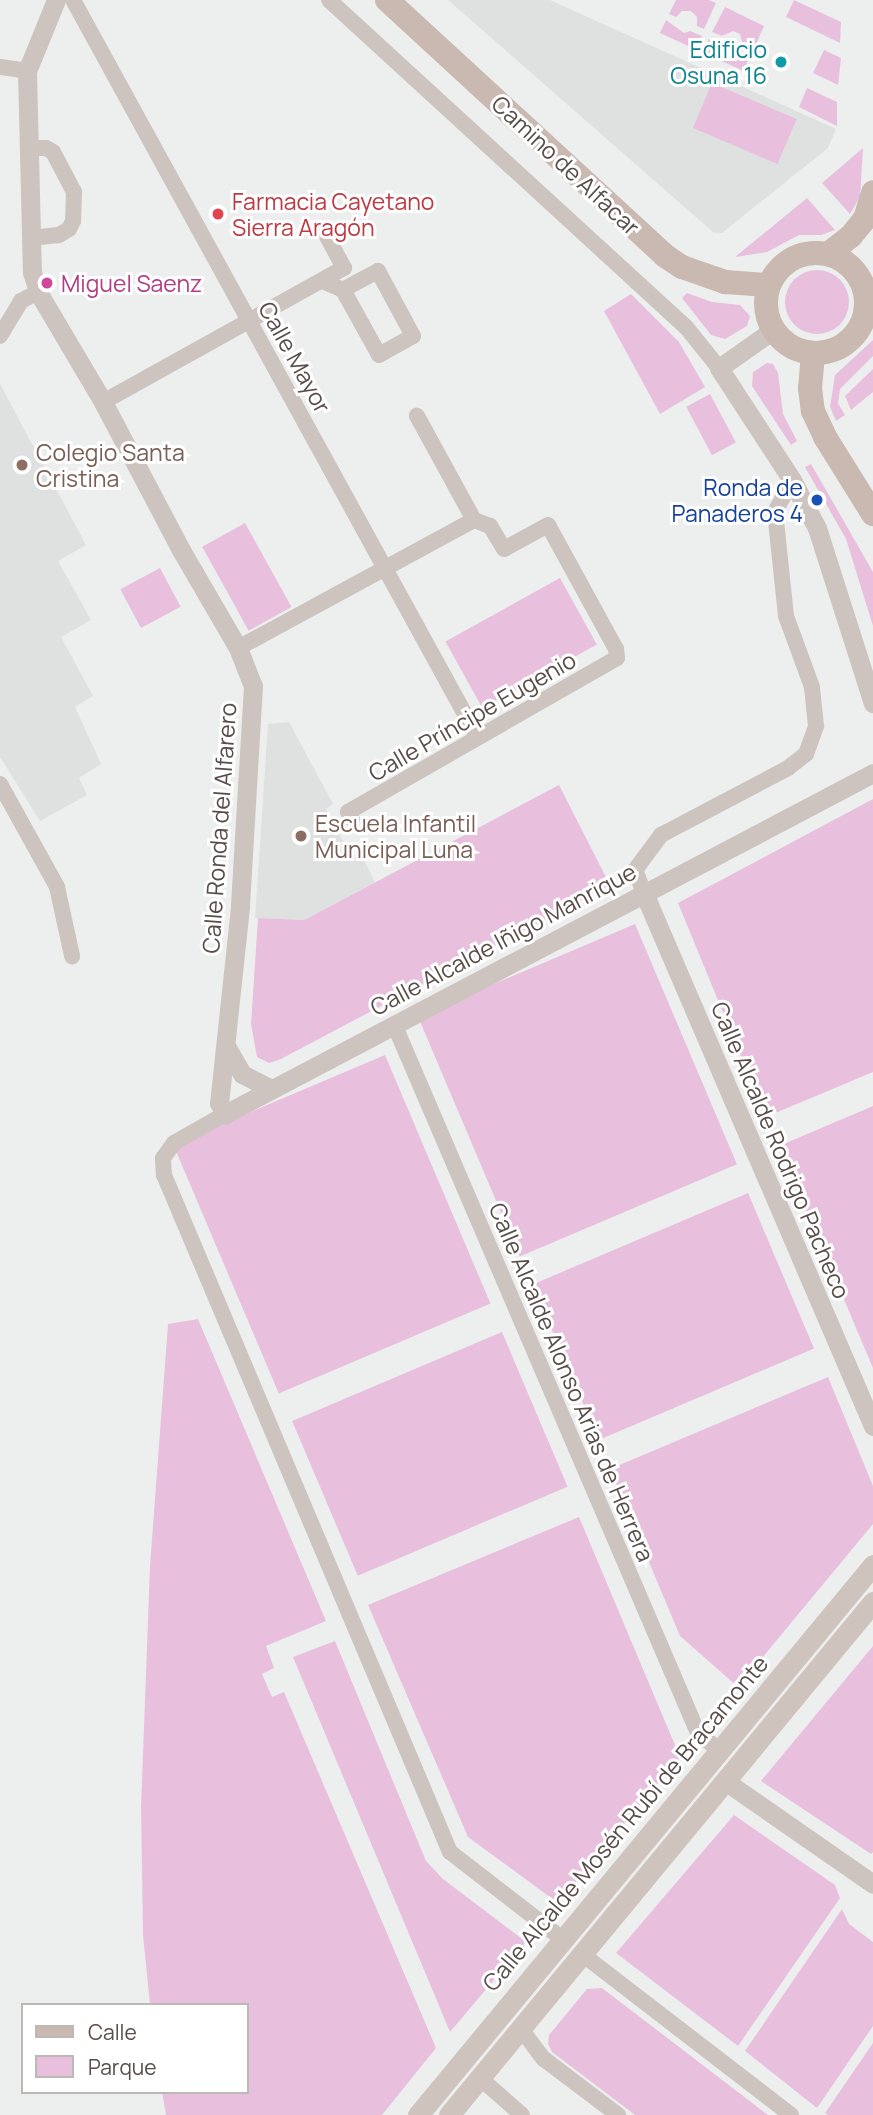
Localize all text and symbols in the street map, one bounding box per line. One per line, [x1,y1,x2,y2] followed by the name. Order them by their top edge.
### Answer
[670,35,767,89] place label: Edificio Osuna 16
[773,54,789,70] marker: Edificio Osuna 16
[486,89,646,241] street label: Camino de Alfacar
[232,187,434,241] place label: Farmacia Cayetano Sierra Aragón
[210,206,226,222] marker: Farmacia Cayetano Sierra Aragón
[61,269,202,297] place label: Miguel Saenz
[39,275,55,291] marker: Miguel Saenz
[253,297,337,417] street label: Calle Mayor
[36,438,185,492] place label: Colegio Santa Cristina
[14,457,30,473] marker: Colegio Santa Cristina
[672,473,803,527] place label: Ronda de Panaderos 4
[809,492,825,508] marker: Ronda de Panaderos 4
[363,645,581,787] street label: Calle Príncipe Eugenio
[196,702,242,954] street label: Calle Ronda del Alfarero
[315,809,476,863] place label: Escuela Infantil Municipal Luna
[293,828,309,844] marker: Escuela Infantil Municipal Luna
[365,857,641,1021] street label: Calle Alcalde Iñigo Manrique
[706,998,856,1302] street label: Calle Alcalde Rodrigo Pacheco
[484,1199,660,1565] street label: Calle Alcalde Alonso Arias de Herrera
[477,1650,773,1996] street label: Calle Alcalde Mosén Rubí de Bracamonte
[21,2003,248,2094] legend
[88,2018,137,2046] text: Calle
[88,2053,157,2081] text: Parque

